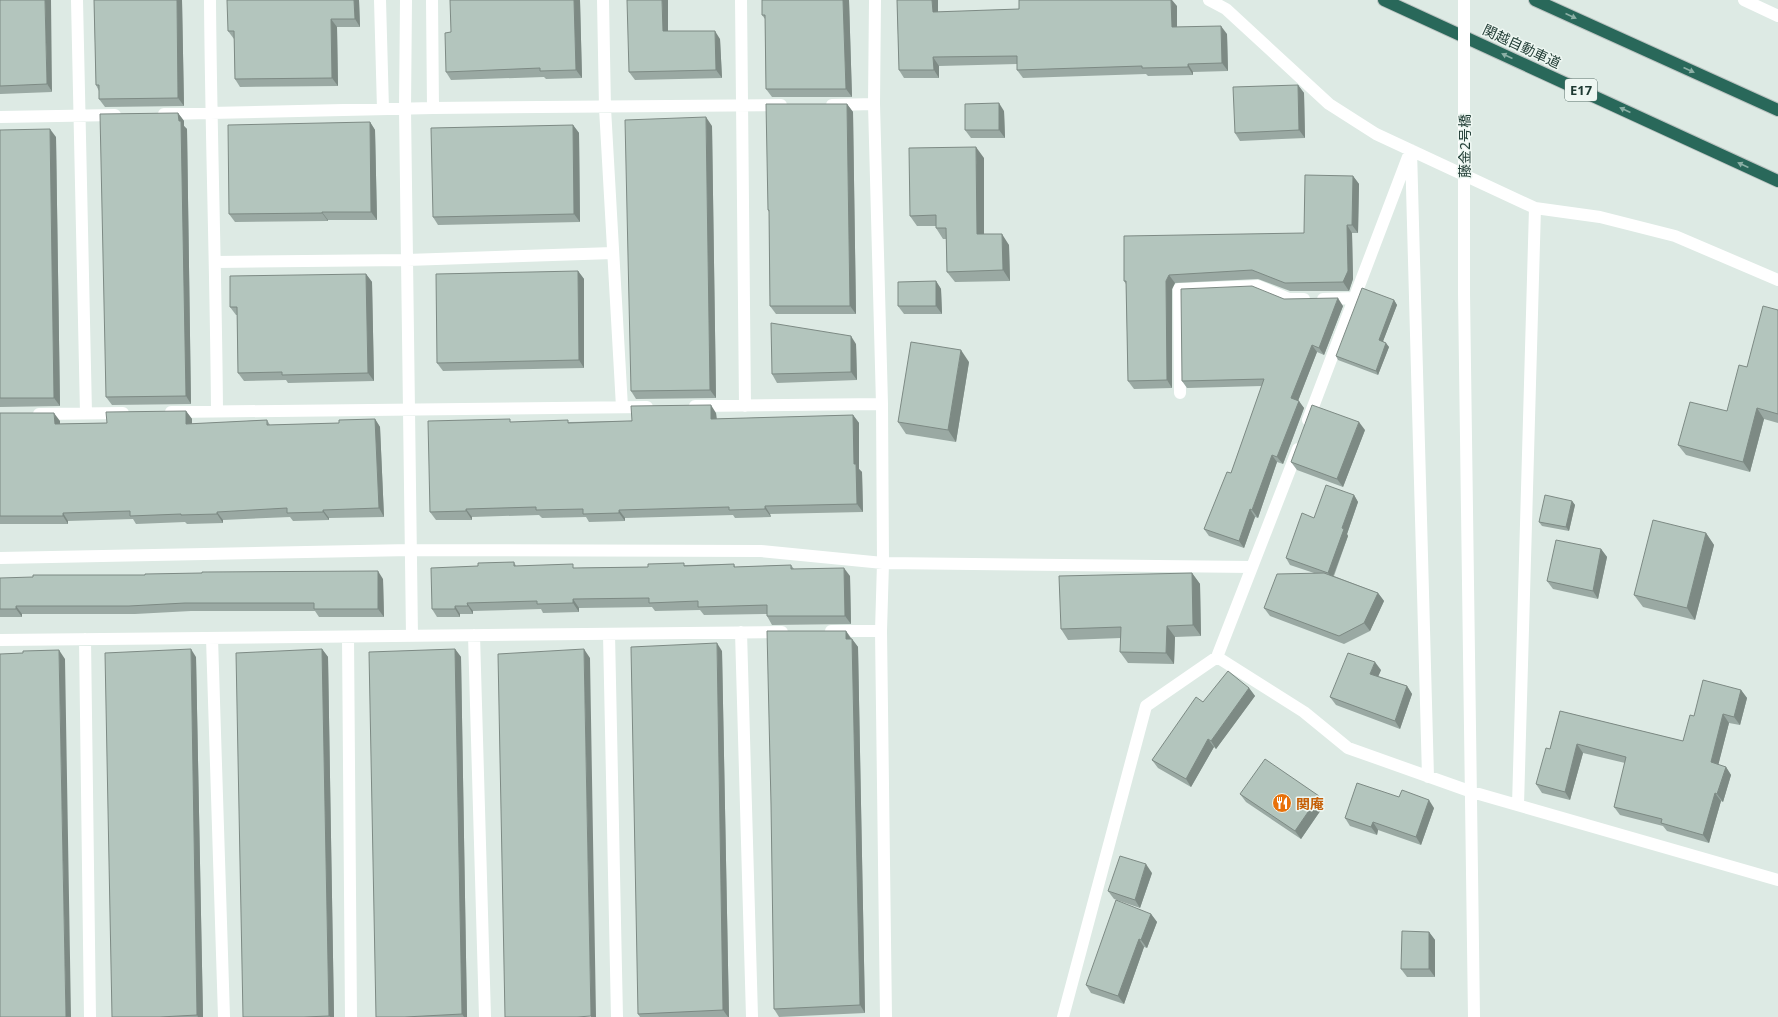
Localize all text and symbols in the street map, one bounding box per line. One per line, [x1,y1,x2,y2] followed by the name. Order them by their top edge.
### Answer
[1565,13,1577,19] one-way arrow
[1480,20,1564,72] street label: 関越自動車道
[1501,53,1512,59] one-way arrow
[1684,67,1695,73] one-way arrow
[1565,79,1597,101] road number: E17
[1619,107,1630,113] one-way arrow
[1455,114,1474,178] street label: 藤金2号橋
[1737,162,1748,168] one-way arrow
[1271,792,1293,814] restaurant icon: 関庵
[1296,794,1324,813] place label: 関庵

